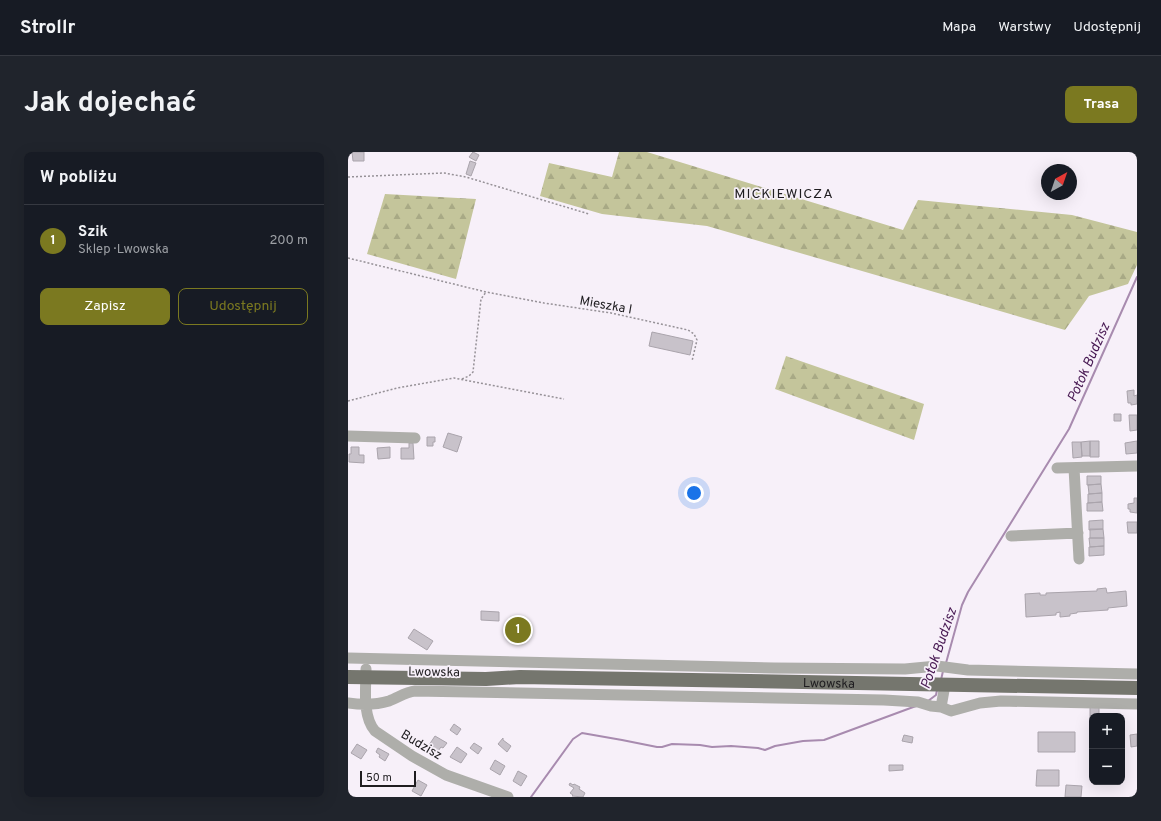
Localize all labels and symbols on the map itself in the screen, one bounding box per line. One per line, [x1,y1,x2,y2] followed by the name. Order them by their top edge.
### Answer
[1041,164,1077,200] north arrow
[734,186,834,203] district label: MICKIEWICZA
[578,293,633,318] street label: Mieszka I
[1064,319,1115,405] water label: Potok Budzisz
[684,483,704,503] your location
[918,604,962,691] water label: Potok Budzisz
[505,615,531,645] pin: 1
[408,665,460,681] street label: Lwowska
[803,676,855,693] street label: Lwowska
[397,727,445,764] street label: Budzisz
[360,769,416,788] scale bar

